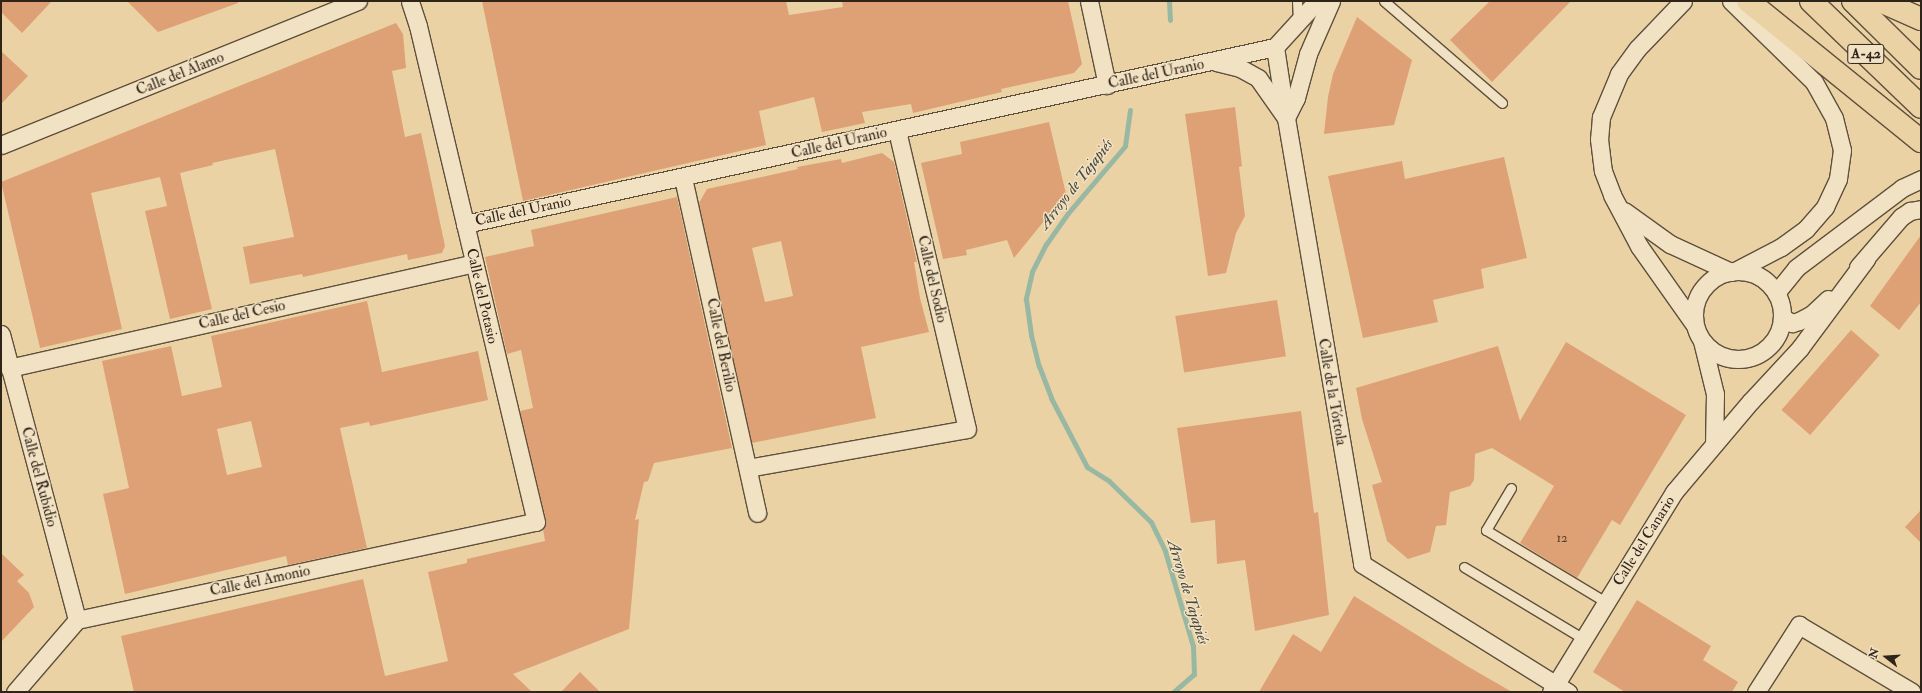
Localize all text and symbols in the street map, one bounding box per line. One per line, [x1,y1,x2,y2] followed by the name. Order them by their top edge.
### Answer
[1847,42,1885,66] road number: A-42
[133,48,227,100] street label: Calle del Álamo
[1106,55,1206,93] street label: Calle del Uranio
[789,123,889,163] street label: Calle del Uranio
[1035,135,1117,233] water label: Arroyo de Tajapiés
[473,192,573,230] street label: Calle del Uranio
[913,234,951,324] street label: Calle del Sodio
[462,246,502,346] street label: Calle del Potasio
[197,296,287,334] street label: Calle del Cesio
[702,296,740,394] street label: Calle del Berilio
[1314,337,1350,447] street label: Calle de la Tórtola
[17,425,61,529] street label: Calle del Rubidio
[1609,493,1679,589] street label: Calle del Canario
[1556,530,1568,546] house number: 12
[1163,537,1213,647] water label: Arroyo de Tajapiés
[208,562,312,600] street label: Calle del Amonio
[1866,637,1906,677] north arrow
[1866,647,1882,660] text: N

